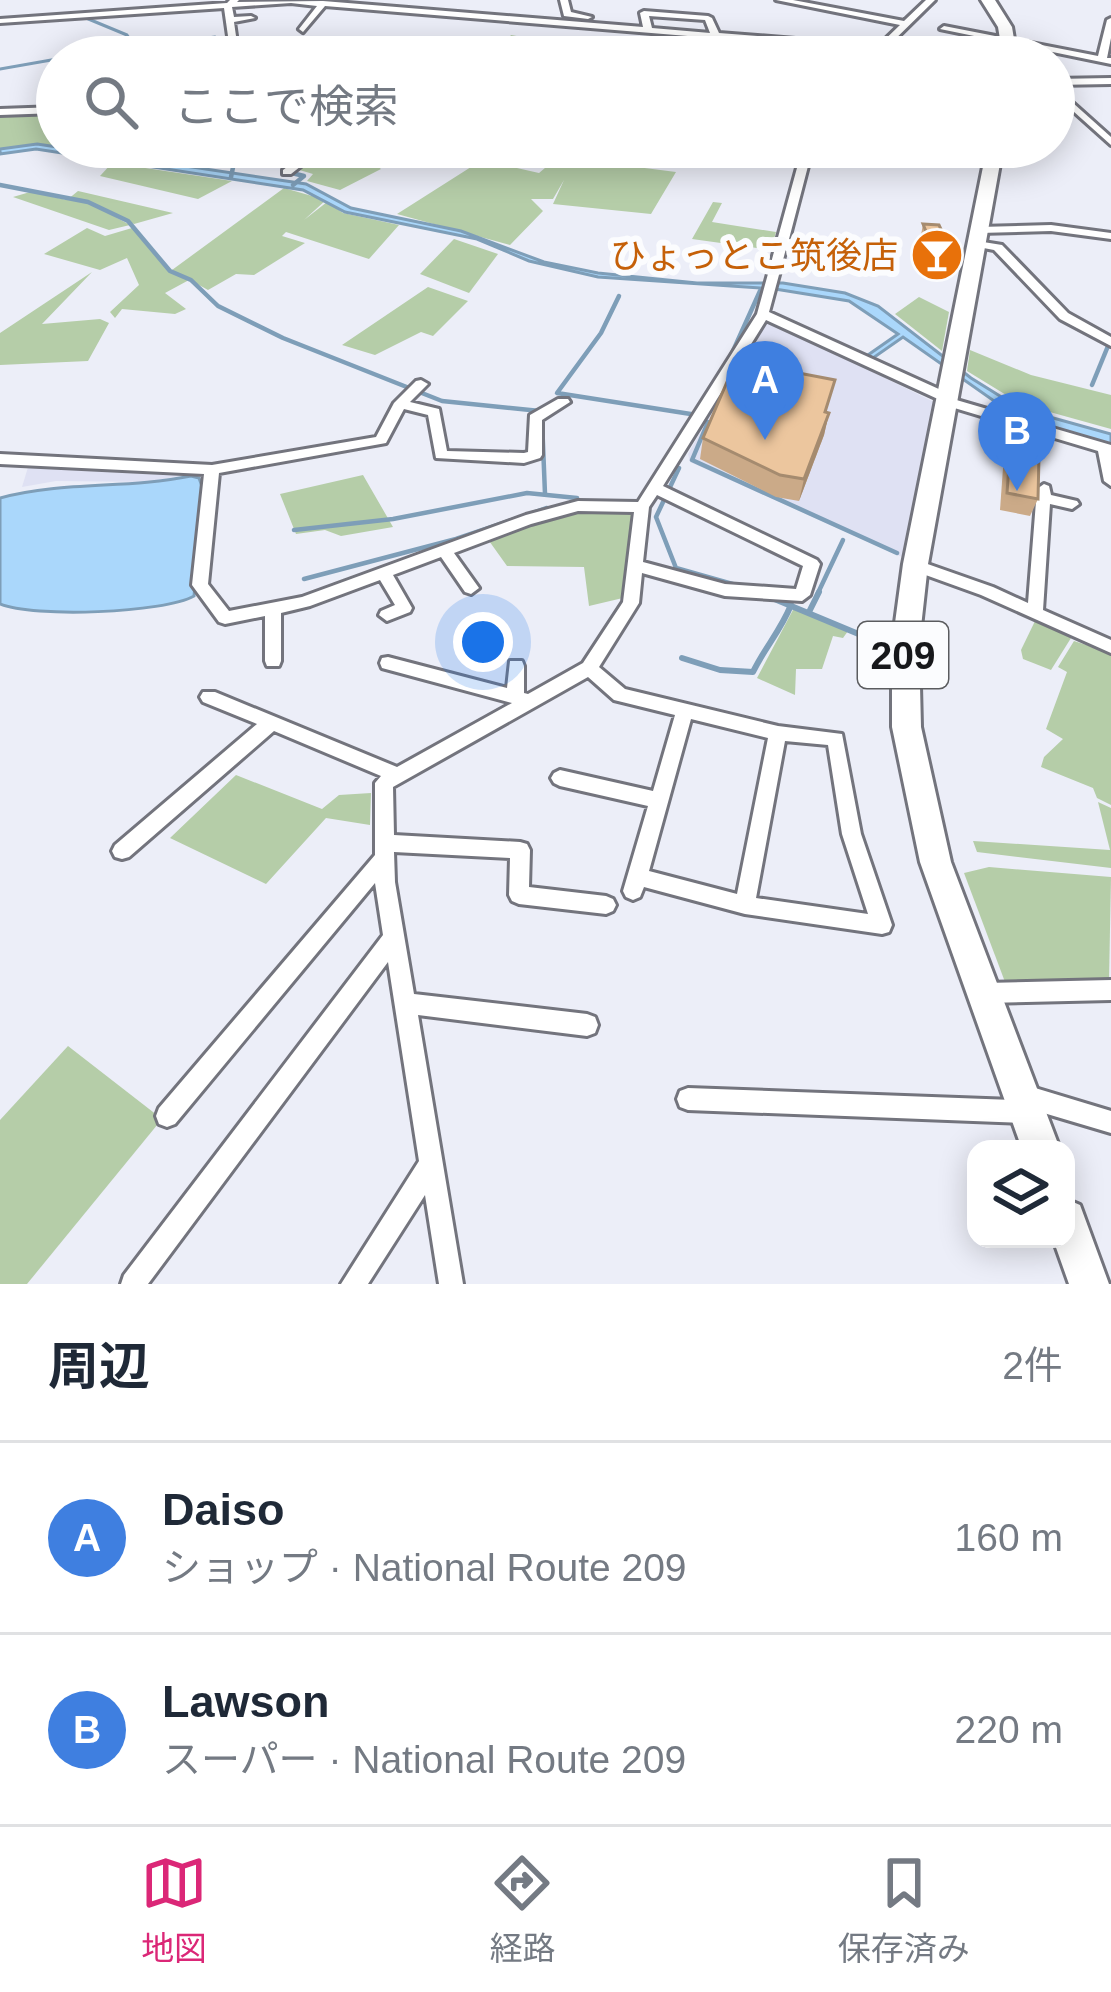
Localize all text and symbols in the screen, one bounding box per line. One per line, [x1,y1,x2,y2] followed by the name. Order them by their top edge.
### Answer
[36,36,1075,168] search box
[78,69,144,135] icon: search
[174,81,399,132] text: ここで検索
[909,227,965,283] bar icon: ひょっとこ筑後店
[610,235,898,276] place label: ひょっとこ筑後店
[726,341,804,440] pin: A
[978,392,1056,491] pin: B
[453,612,513,672] your location
[858,622,948,688] road number: 209
[967,1140,1075,1248] map controls
[967,1140,1075,1248] button: layers
[48,1338,150,1395] text: 周辺
[1002,1344,1063,1387] text: 2件
[162,1484,285,1535] text: Daiso
[73,1516,101,1559] text: A
[955,1516,1063,1559] text: 160 m
[162,1546,687,1589] text: ショップ · National Route 209
[162,1676,330,1727] text: Lawson
[73,1708,101,1751] text: B
[955,1708,1063,1751] text: 220 m
[162,1738,686,1781] text: スーパー · National Route 209
[141,1850,207,1970] tab: 地図
[489,1850,555,1970] tab: 経路
[838,1850,970,1970] tab: 保存済み

